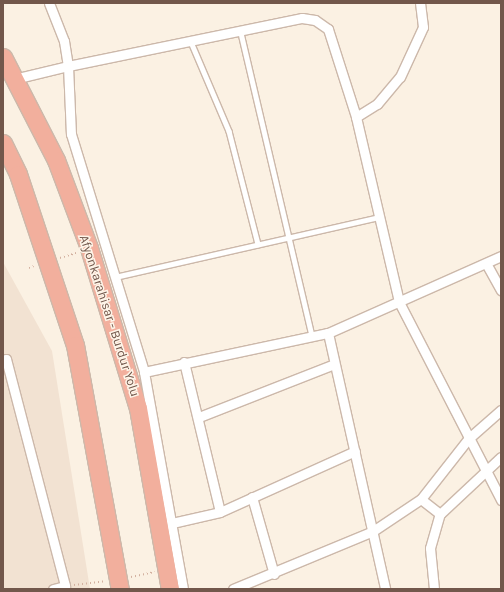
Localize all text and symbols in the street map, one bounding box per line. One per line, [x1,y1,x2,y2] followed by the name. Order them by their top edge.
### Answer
[75,233,143,399] street label: Afyonkarahisar - Burdur Yolu

